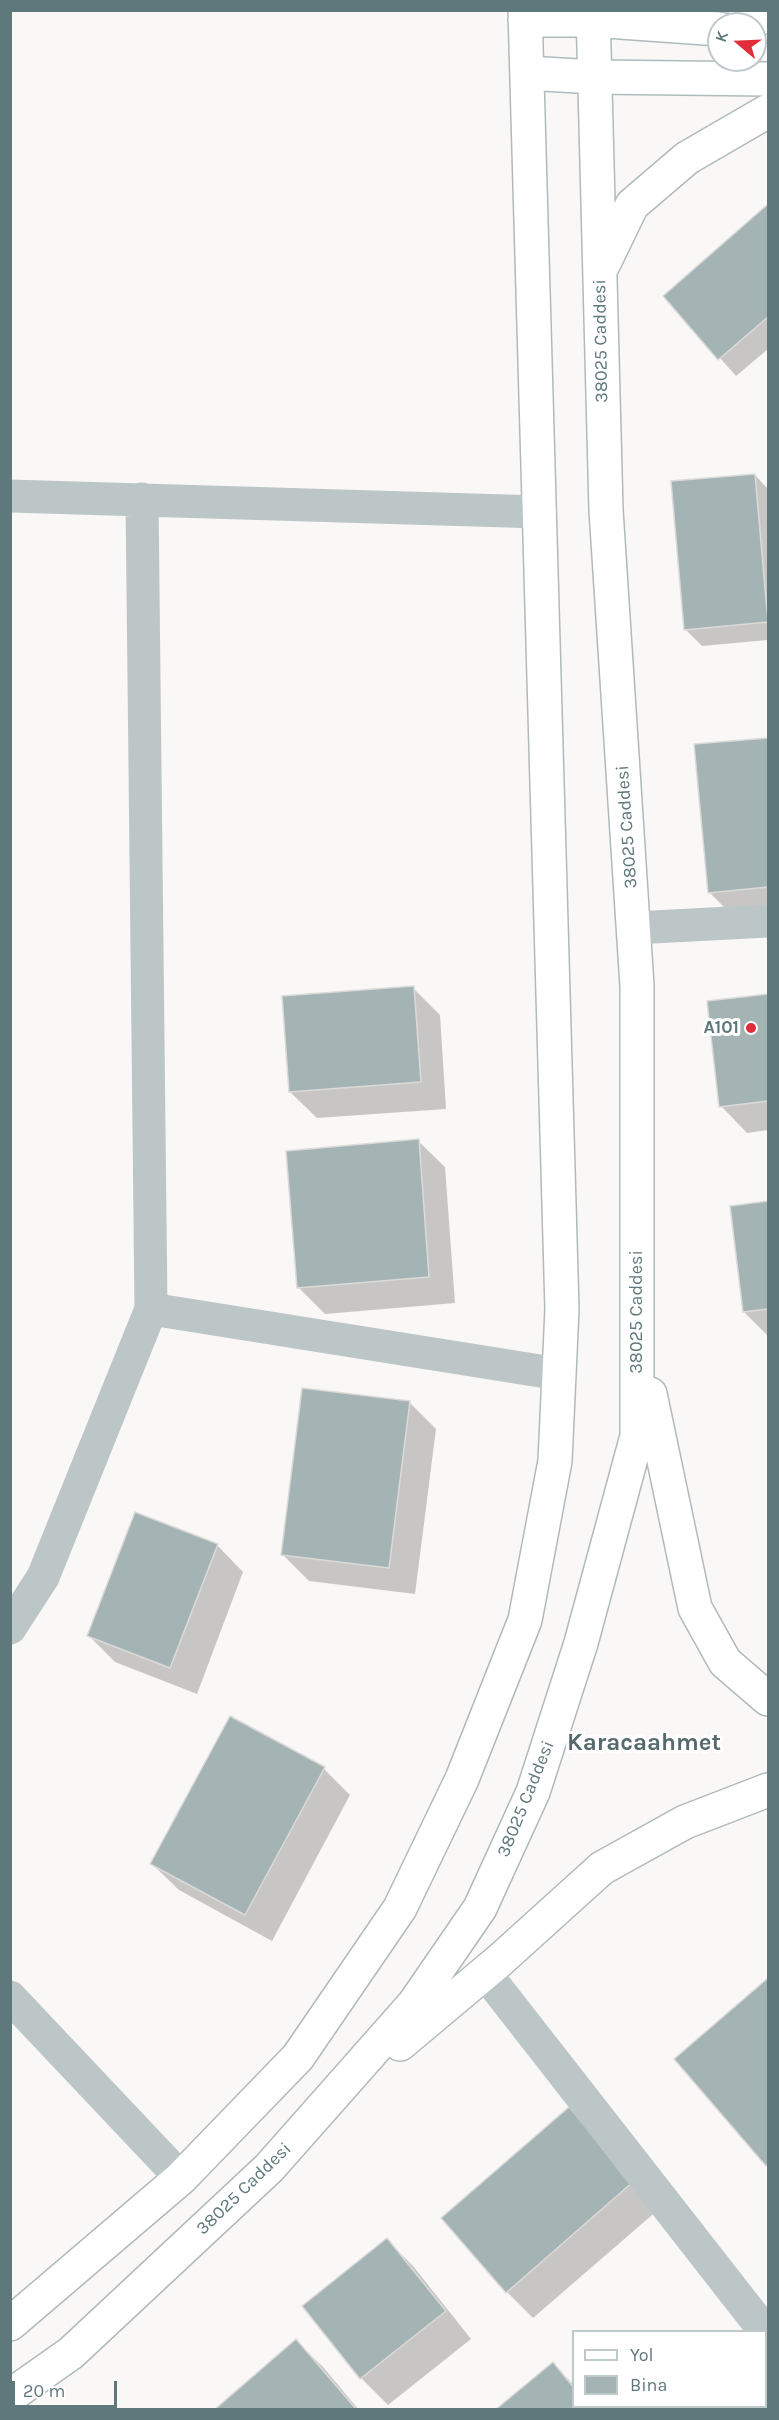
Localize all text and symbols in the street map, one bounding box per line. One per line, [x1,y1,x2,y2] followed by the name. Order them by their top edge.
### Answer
[707,12,767,72] north arrow
[711,29,732,45] text: K
[589,279,613,403] street label: 38025 Caddesi
[612,765,642,889] street label: 38025 Caddesi
[704,1017,739,1039] place label: A101
[744,1021,758,1035] marker: A101
[626,1250,648,1374] street label: 38025 Caddesi
[567,1729,721,1757] district label: Karacaahmet
[493,1738,559,1860] street label: 38025 Caddesi
[192,2138,296,2240] street label: 38025 Caddesi
[572,2330,767,2408] legend
[630,2344,654,2366] text: Yol
[15,2369,120,2407] scale bar
[630,2374,667,2396] text: Bina
[23,2380,65,2402] text: 20 m

